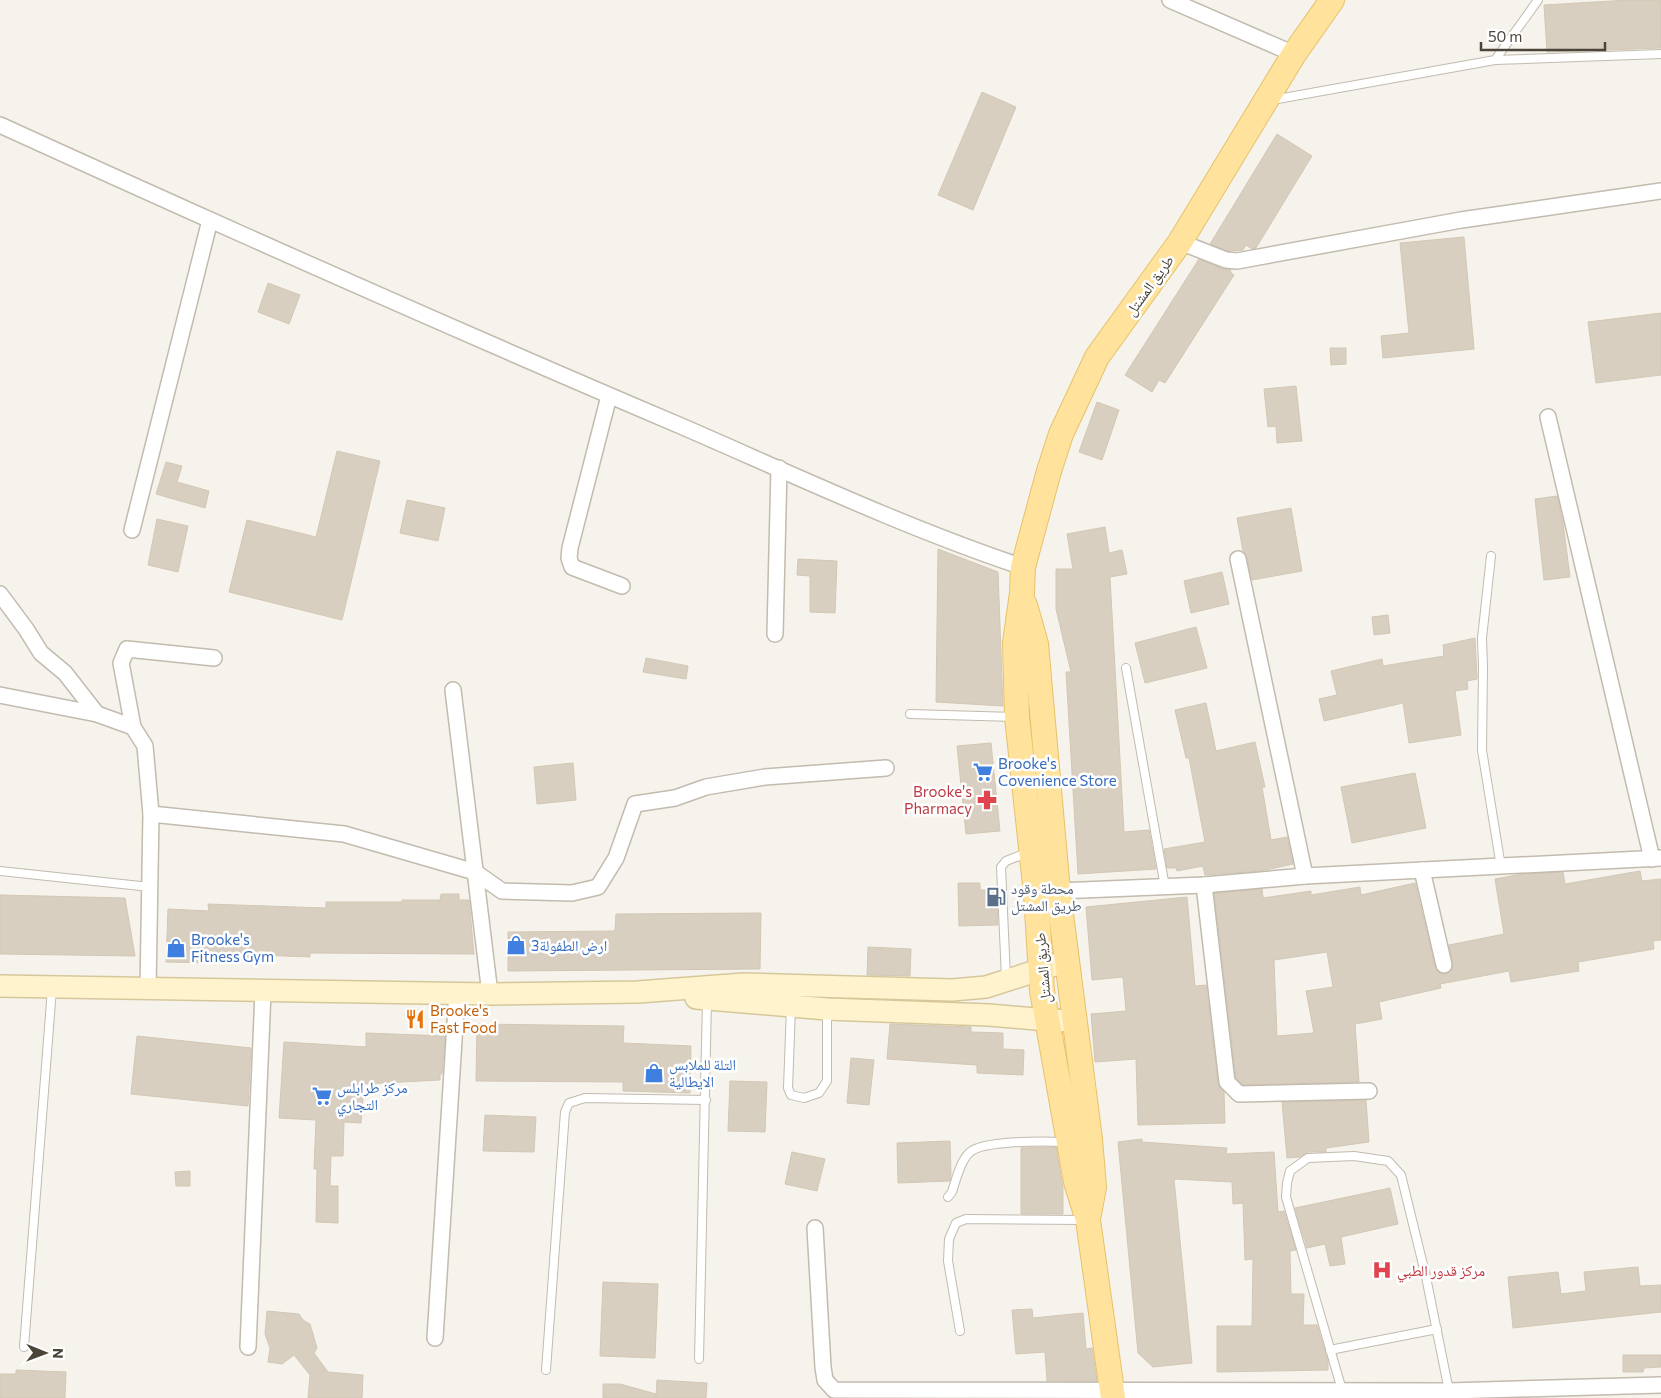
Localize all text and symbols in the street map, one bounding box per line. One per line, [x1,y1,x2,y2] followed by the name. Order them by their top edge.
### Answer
[1481,20,1605,52] scale bar
[1488,27,1522,45] text: 50 m
[1121,251,1179,320] street label: طريق المشتل
[998,754,1117,789] place label: Brooke's Covenience Store
[972,761,994,783] supermarket icon: Brooke's Covenience Store
[904,782,972,817] place label: Brooke's Pharmacy
[976,789,998,811] pharmacy icon: Brooke's Pharmacy
[1011,879,1082,916] place label: محطة وقود طريق المشتل
[985,886,1007,908] fuel station icon: محطة وقود طريق المشتل
[191,930,274,965] place label: Brooke's Fitness Gym
[1030,932,1056,1004] street label: طريق المشتل
[505,934,527,956] shop icon: ارض الطفولة3
[531,936,607,956] place label: ارض الطفولة3
[165,937,187,959] shop icon: Brooke's Fitness Gym
[430,1001,497,1036] place label: Brooke's Fast Food
[404,1008,426,1030] restaurant icon: Brooke's Fast Food
[669,1055,736,1090] place label: التلة للملابس الايطالية
[643,1062,665,1084] shop icon: التلة للملابس الايطالية
[337,1078,408,1117] place label: مركز طرابلس التجاري
[311,1085,333,1107] supermarket icon: مركز طرابلس التجاري
[1371,1259,1393,1281] hospital icon: مركز قدور الطبي
[1397,1261,1485,1283] place label: مركز قدور الطبي
[20,1328,70,1378] north arrow
[50,1348,67,1359] text: N

